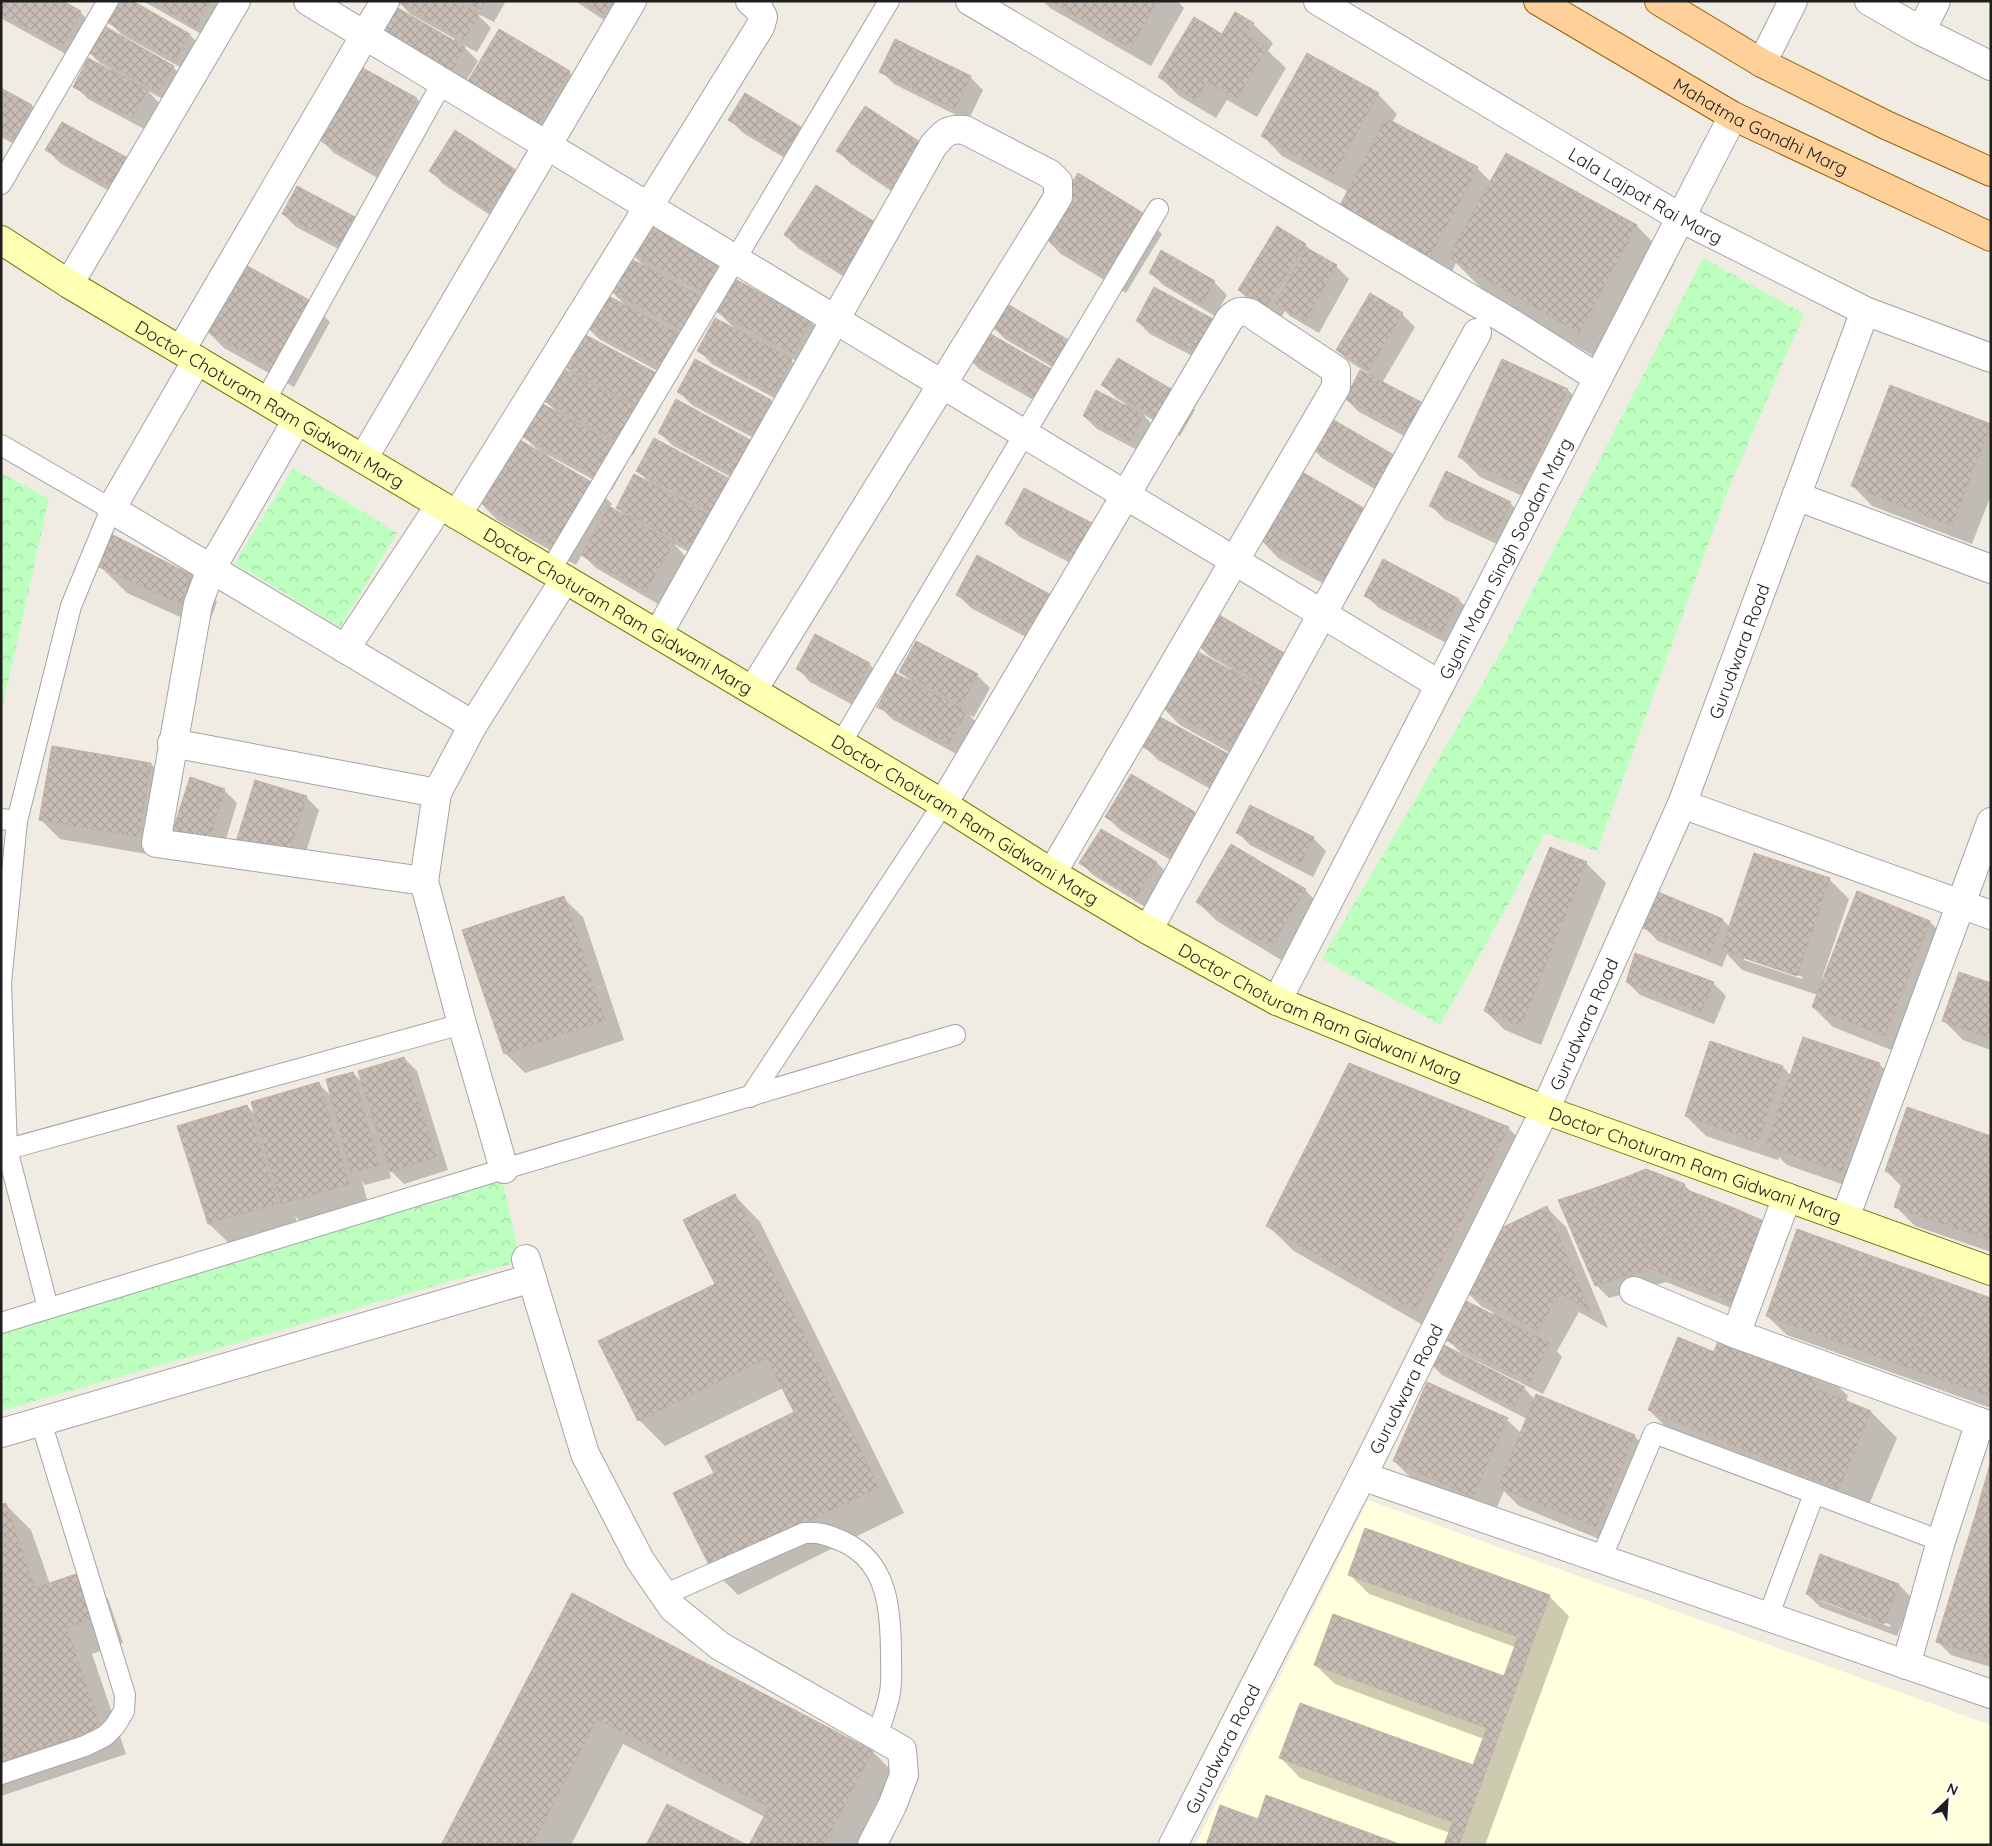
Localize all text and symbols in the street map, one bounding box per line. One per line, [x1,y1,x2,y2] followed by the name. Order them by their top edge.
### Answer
[1670,72,1852,180] street label: Mahatma Gandhi Marg
[1564,142,1727,249] street label: Lala Lajpat Rai Marg
[131,315,409,493] street label: Doctor Choturam Ram Gidwani Marg
[1433,434,1577,683] street label: Gyani Maan Singh Soodan Marg
[479,522,757,700] street label: Doctor Choturam Ram Gidwani Marg
[1703,580,1774,722] street label: Gurudwara Road
[827,729,1103,910] street label: Doctor Choturam Ram Gidwani Marg
[1175,938,1465,1087] street label: Doctor Choturam Ram Gidwani Marg
[1544,954,1623,1094] street label: Gurudwara Road
[1546,1101,1845,1228] street label: Doctor Choturam Ram Gidwani Marg
[1363,1320,1448,1458] street label: Gurudwara Road
[1179,1680,1265,1818] street label: Gurudwara Road
[1922,1776,1972,1826] north arrow
[1944,1779,1961,1800] text: N

